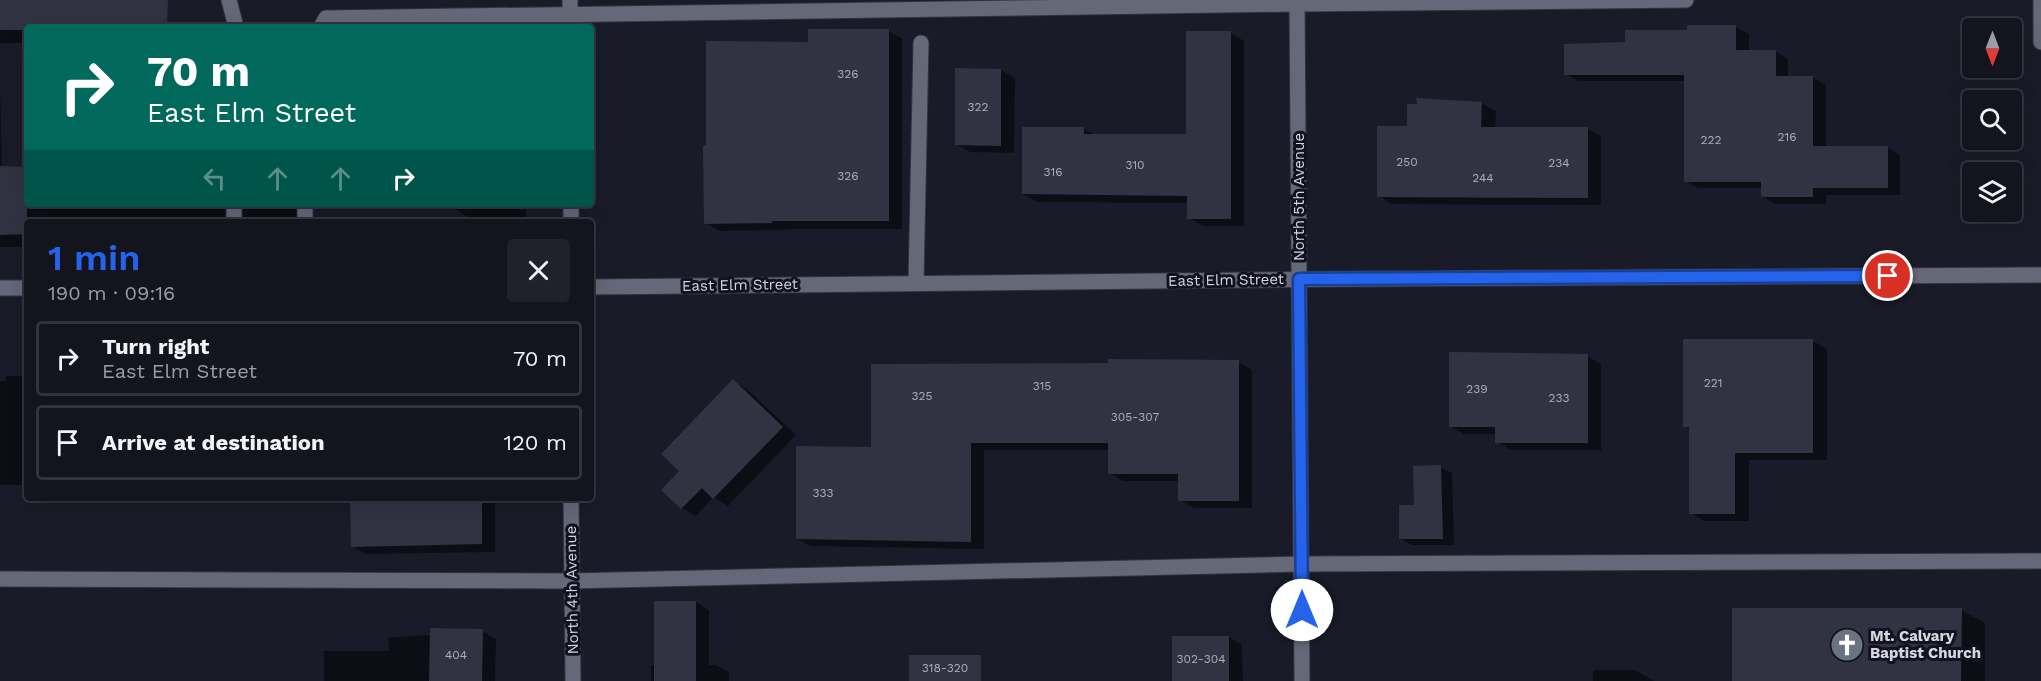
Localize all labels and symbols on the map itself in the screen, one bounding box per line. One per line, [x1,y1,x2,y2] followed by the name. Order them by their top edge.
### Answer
[1962,18,2022,78] north arrow
[837,67,859,81] house number: 326
[968,100,989,114] house number: 322
[1778,130,1796,144] house number: 216
[1290,133,1308,261] street label: North 5th Avenue
[1701,133,1722,147] house number: 222
[1396,155,1418,169] house number: 250
[1548,156,1570,170] house number: 234
[1125,158,1145,172] house number: 310
[1044,165,1062,179] house number: 316
[837,169,859,183] house number: 326
[1472,171,1494,185] house number: 244
[1862,250,1913,301] pin
[1168,270,1285,290] street label: East Elm Street
[682,275,799,295] street label: East Elm Street
[1704,376,1722,390] house number: 221
[1033,379,1051,393] house number: 315
[1466,382,1488,396] house number: 239
[912,389,932,403] house number: 325
[1549,391,1570,405] house number: 233
[1111,410,1159,424] house number: 305-307
[813,486,834,500] house number: 333
[562,526,582,654] street label: North 4th Avenue
[1270,578,1334,642] position arrow
[1829,627,1865,663] church icon: Mt. Calvary Baptist Church
[1870,627,1981,662] place label: Mt. Calvary Baptist Church
[445,648,467,662] house number: 404
[1177,652,1225,666] house number: 302-304
[922,661,968,675] house number: 318-320

